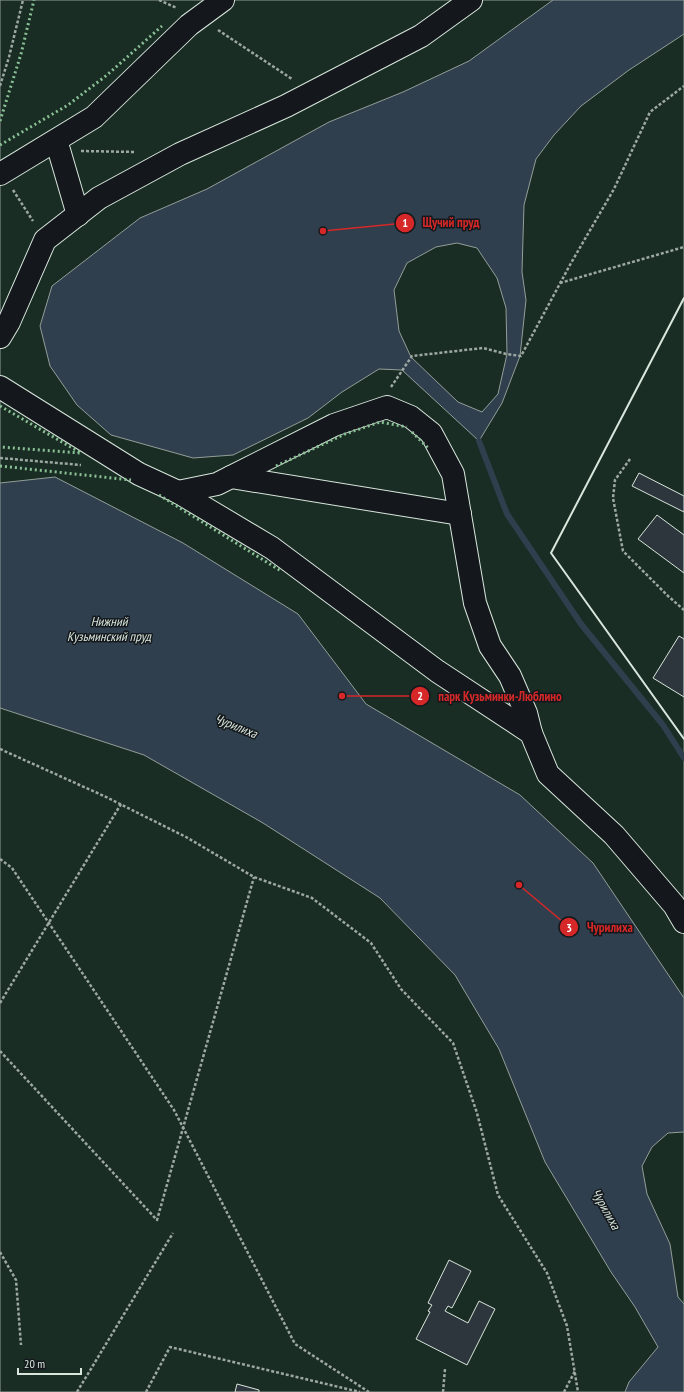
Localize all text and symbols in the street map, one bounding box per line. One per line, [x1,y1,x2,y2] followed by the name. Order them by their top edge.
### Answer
[395,210,488,235] callout: Щучий пруд
[423,214,480,231] text: Щучий пруд
[402,215,408,230] text: 1
[67,613,152,645] water label: Нижний Кузьминский пруд
[410,684,569,708] callout: парк Кузьминки-Люблино
[417,688,423,703] text: 2
[438,688,562,705] text: парк Кузьминки-Люблино
[212,710,260,742] water label: Чурилиха
[559,915,641,940] callout: Чурилиха
[587,919,633,936] text: Чурилиха
[566,920,572,935] text: 3
[588,1186,625,1233] water label: Чурилиха
[18,1350,81,1376] scale bar
[24,1356,45,1371] text: 20 m

